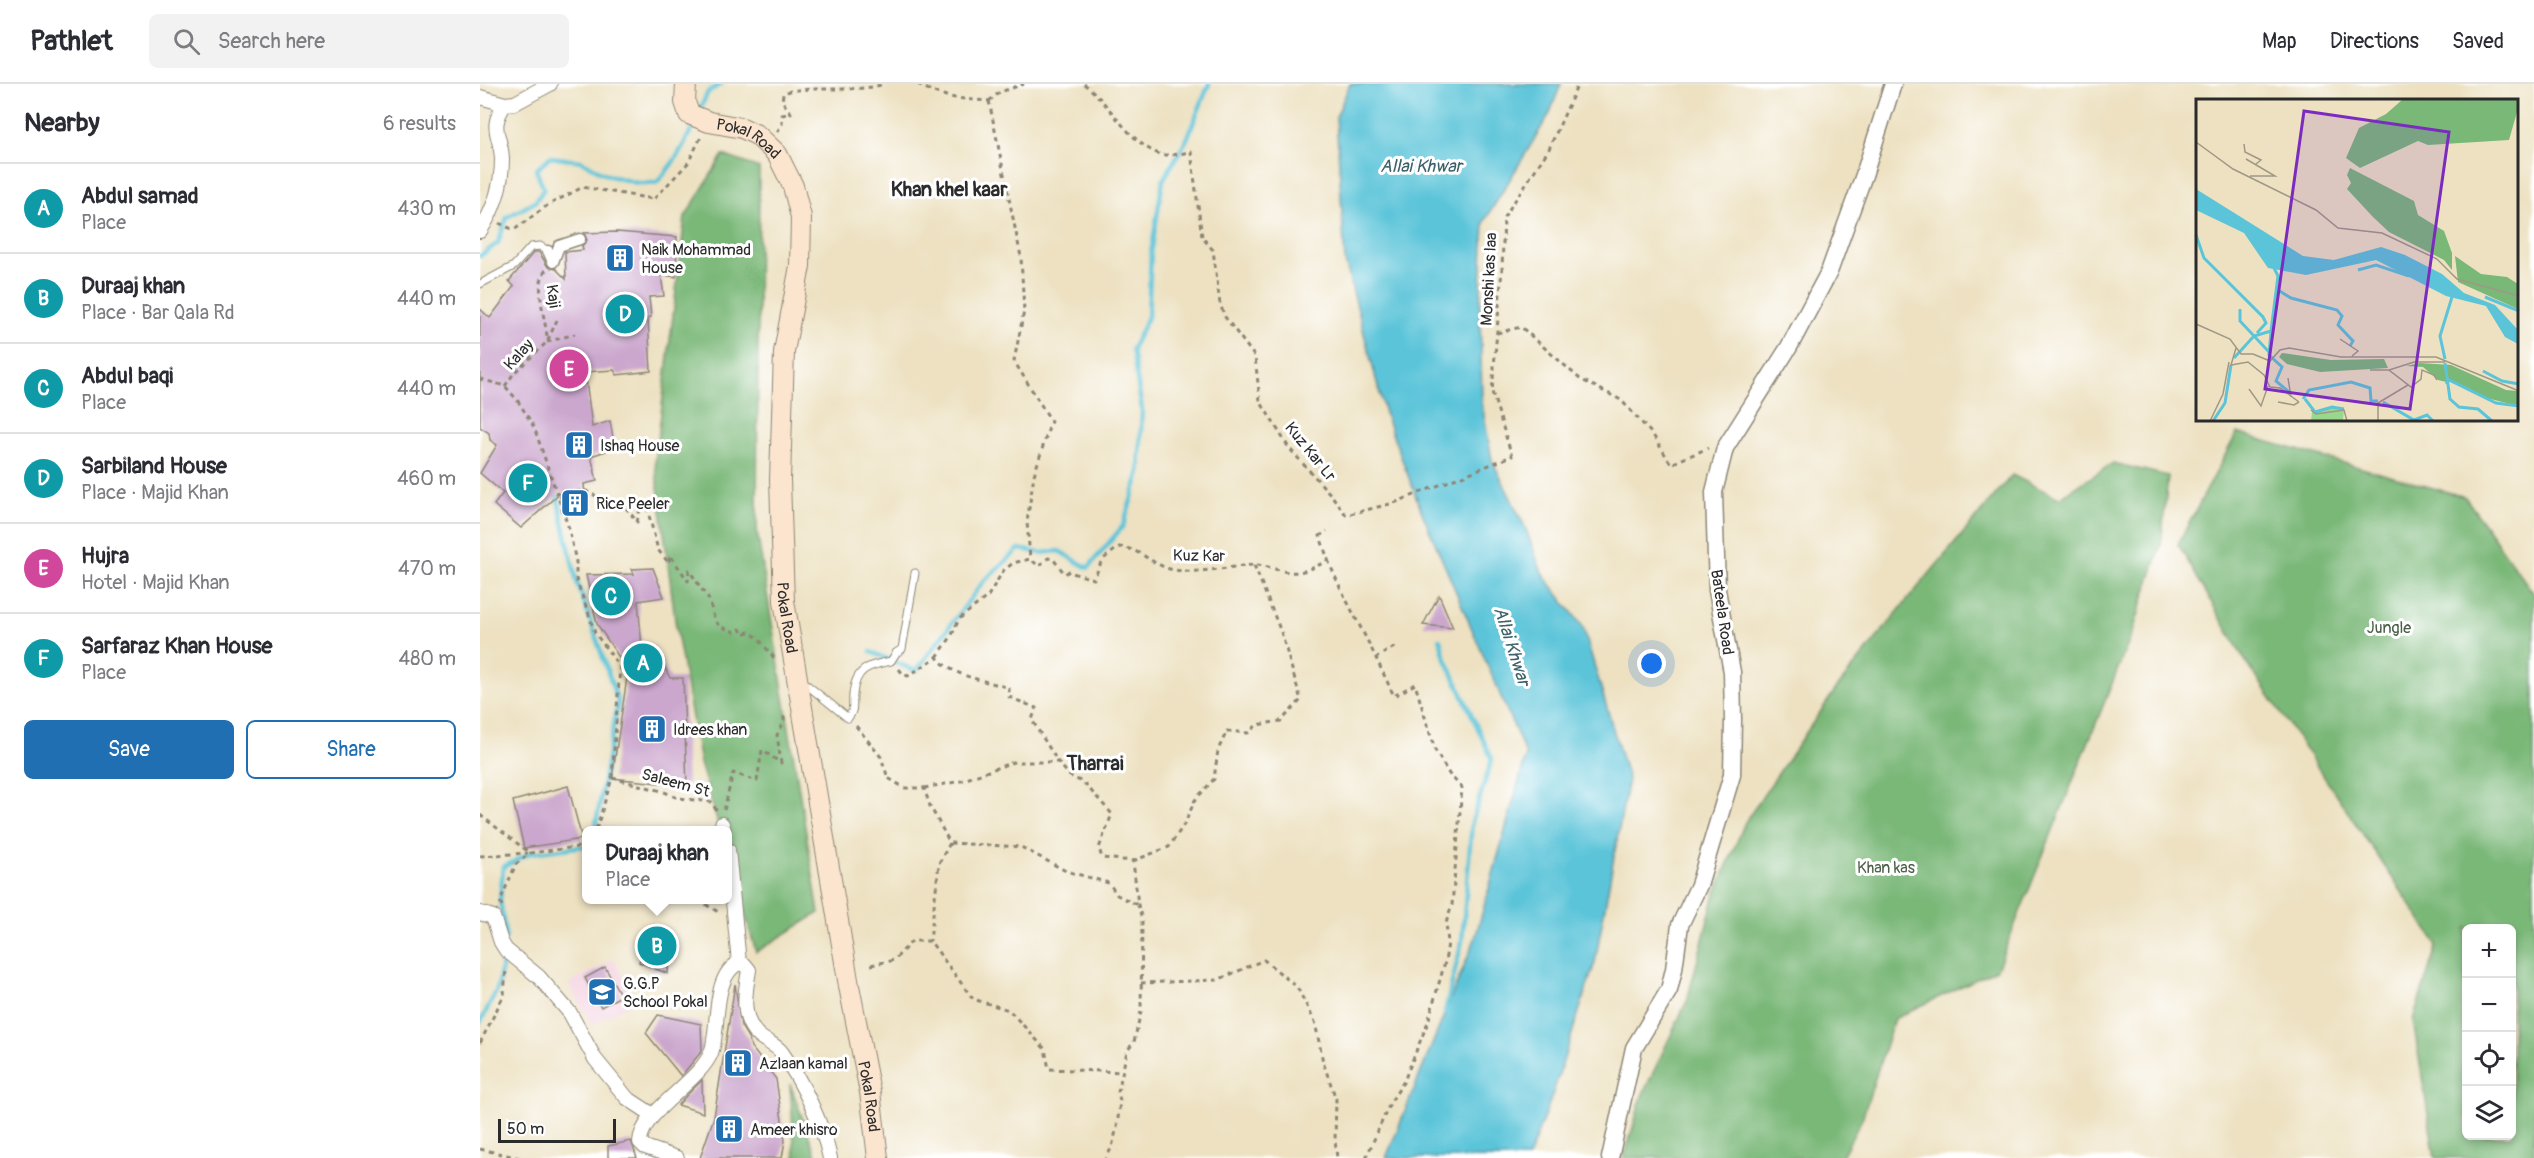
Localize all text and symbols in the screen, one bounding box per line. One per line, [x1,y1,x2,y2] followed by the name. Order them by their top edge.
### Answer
[149,14,569,68] search box
[30,24,113,59] text: Pathlet
[170,25,203,58] icon: search
[218,27,325,55] text: Search here
[2262,28,2297,55] text: Map
[2330,28,2419,55] text: Directions
[2452,28,2504,55] text: Saved
[2196,99,2519,422] inset map
[24,107,100,139] text: Nearby
[383,111,456,136] text: 6 results
[715,115,785,163] street label: Pokal Road
[1380,155,1465,178] water label: Allai Khwar
[891,177,1008,202] district label: Khan khel kaar
[81,182,199,210] text: Abdul samad
[37,196,50,221] text: A
[397,196,456,221] text: 430 m
[81,210,126,235] text: Place
[1477,232,1501,326] street label: Monshi kas laa
[641,240,751,278] place label: Naik Mohammad House
[604,242,636,274] building icon: Naik Mohammad House
[81,272,185,300] text: Duraaj khan
[541,283,565,309] street label: Kaji
[38,286,49,311] text: B
[397,286,456,311] text: 440 m
[606,292,644,336] pin: D
[81,300,235,325] text: Place · Bar Qala Rd
[500,335,538,374] street label: Kalay
[550,346,589,392] pin: E
[81,362,173,390] text: Abdul baqi
[37,376,50,401] text: C
[397,376,456,401] text: 440 m
[81,390,126,415] text: Place
[1280,418,1340,486] street label: Kuz Kar Lr
[563,429,595,461] building icon: Ishaq House
[600,436,679,456] place label: Ishaq House
[81,452,227,480] text: Sarbiland House
[508,460,548,506] pin: F
[37,466,50,491] text: D
[397,466,456,491] text: 460 m
[81,480,229,505] text: Place · Majid Khan
[559,487,591,519] building icon: Rice Peeler
[596,494,670,514] place label: Rice Peeler
[81,542,129,570] text: Hujra
[1173,546,1226,566] street label: Kuz Kar
[38,556,49,581] text: E
[398,556,456,581] text: 470 m
[1706,568,1738,656] street label: Bateela Road
[81,570,230,595] text: Hotel · Majid Khan
[592,574,630,618] pin: C
[772,581,802,655] street label: Pokal Road
[1488,604,1536,691] water label: Allai Khwar
[2367,618,2411,638] park label: Jungle
[81,632,272,660] text: Sarfaraz Khan House
[624,640,662,686] pin: A
[37,646,50,671] text: F
[399,646,456,671] text: 480 m
[1637,649,1666,678] your location
[81,660,126,685] text: Place
[636,713,668,745] building icon: Idrees khan
[24,720,234,779] button: Save
[246,720,456,779] button: Share
[673,720,747,740] place label: Idrees khan
[1066,751,1124,776] district label: Tharrai
[640,764,712,802] street label: Saleem St
[582,826,732,904] popup
[605,839,709,867] text: Duraaj khan
[1857,858,1915,878] park label: Khan kas
[605,867,650,892] text: Place
[638,924,676,968] pin: B
[2462,924,2516,1140] map controls
[2462,924,2516,978] button: +
[623,974,708,1012] place label: G.G.P School Pokal
[586,976,618,1008] school or university icon: G.G.P School Pokal
[2462,978,2516,1032] button: −
[2462,1032,2516,1086] button: locate
[722,1047,754,1079] building icon: Azlaan kamal
[759,1054,848,1074] place label: Azlaan kamal
[853,1059,884,1133] street label: Pokal Road
[2462,1086,2516,1140] button: layers
[713,1113,745,1145] building icon: Ameer khisro
[498,1116,616,1144] scale bar
[507,1119,544,1139] text: 50 m
[750,1120,838,1140] place label: Ameer khisro

